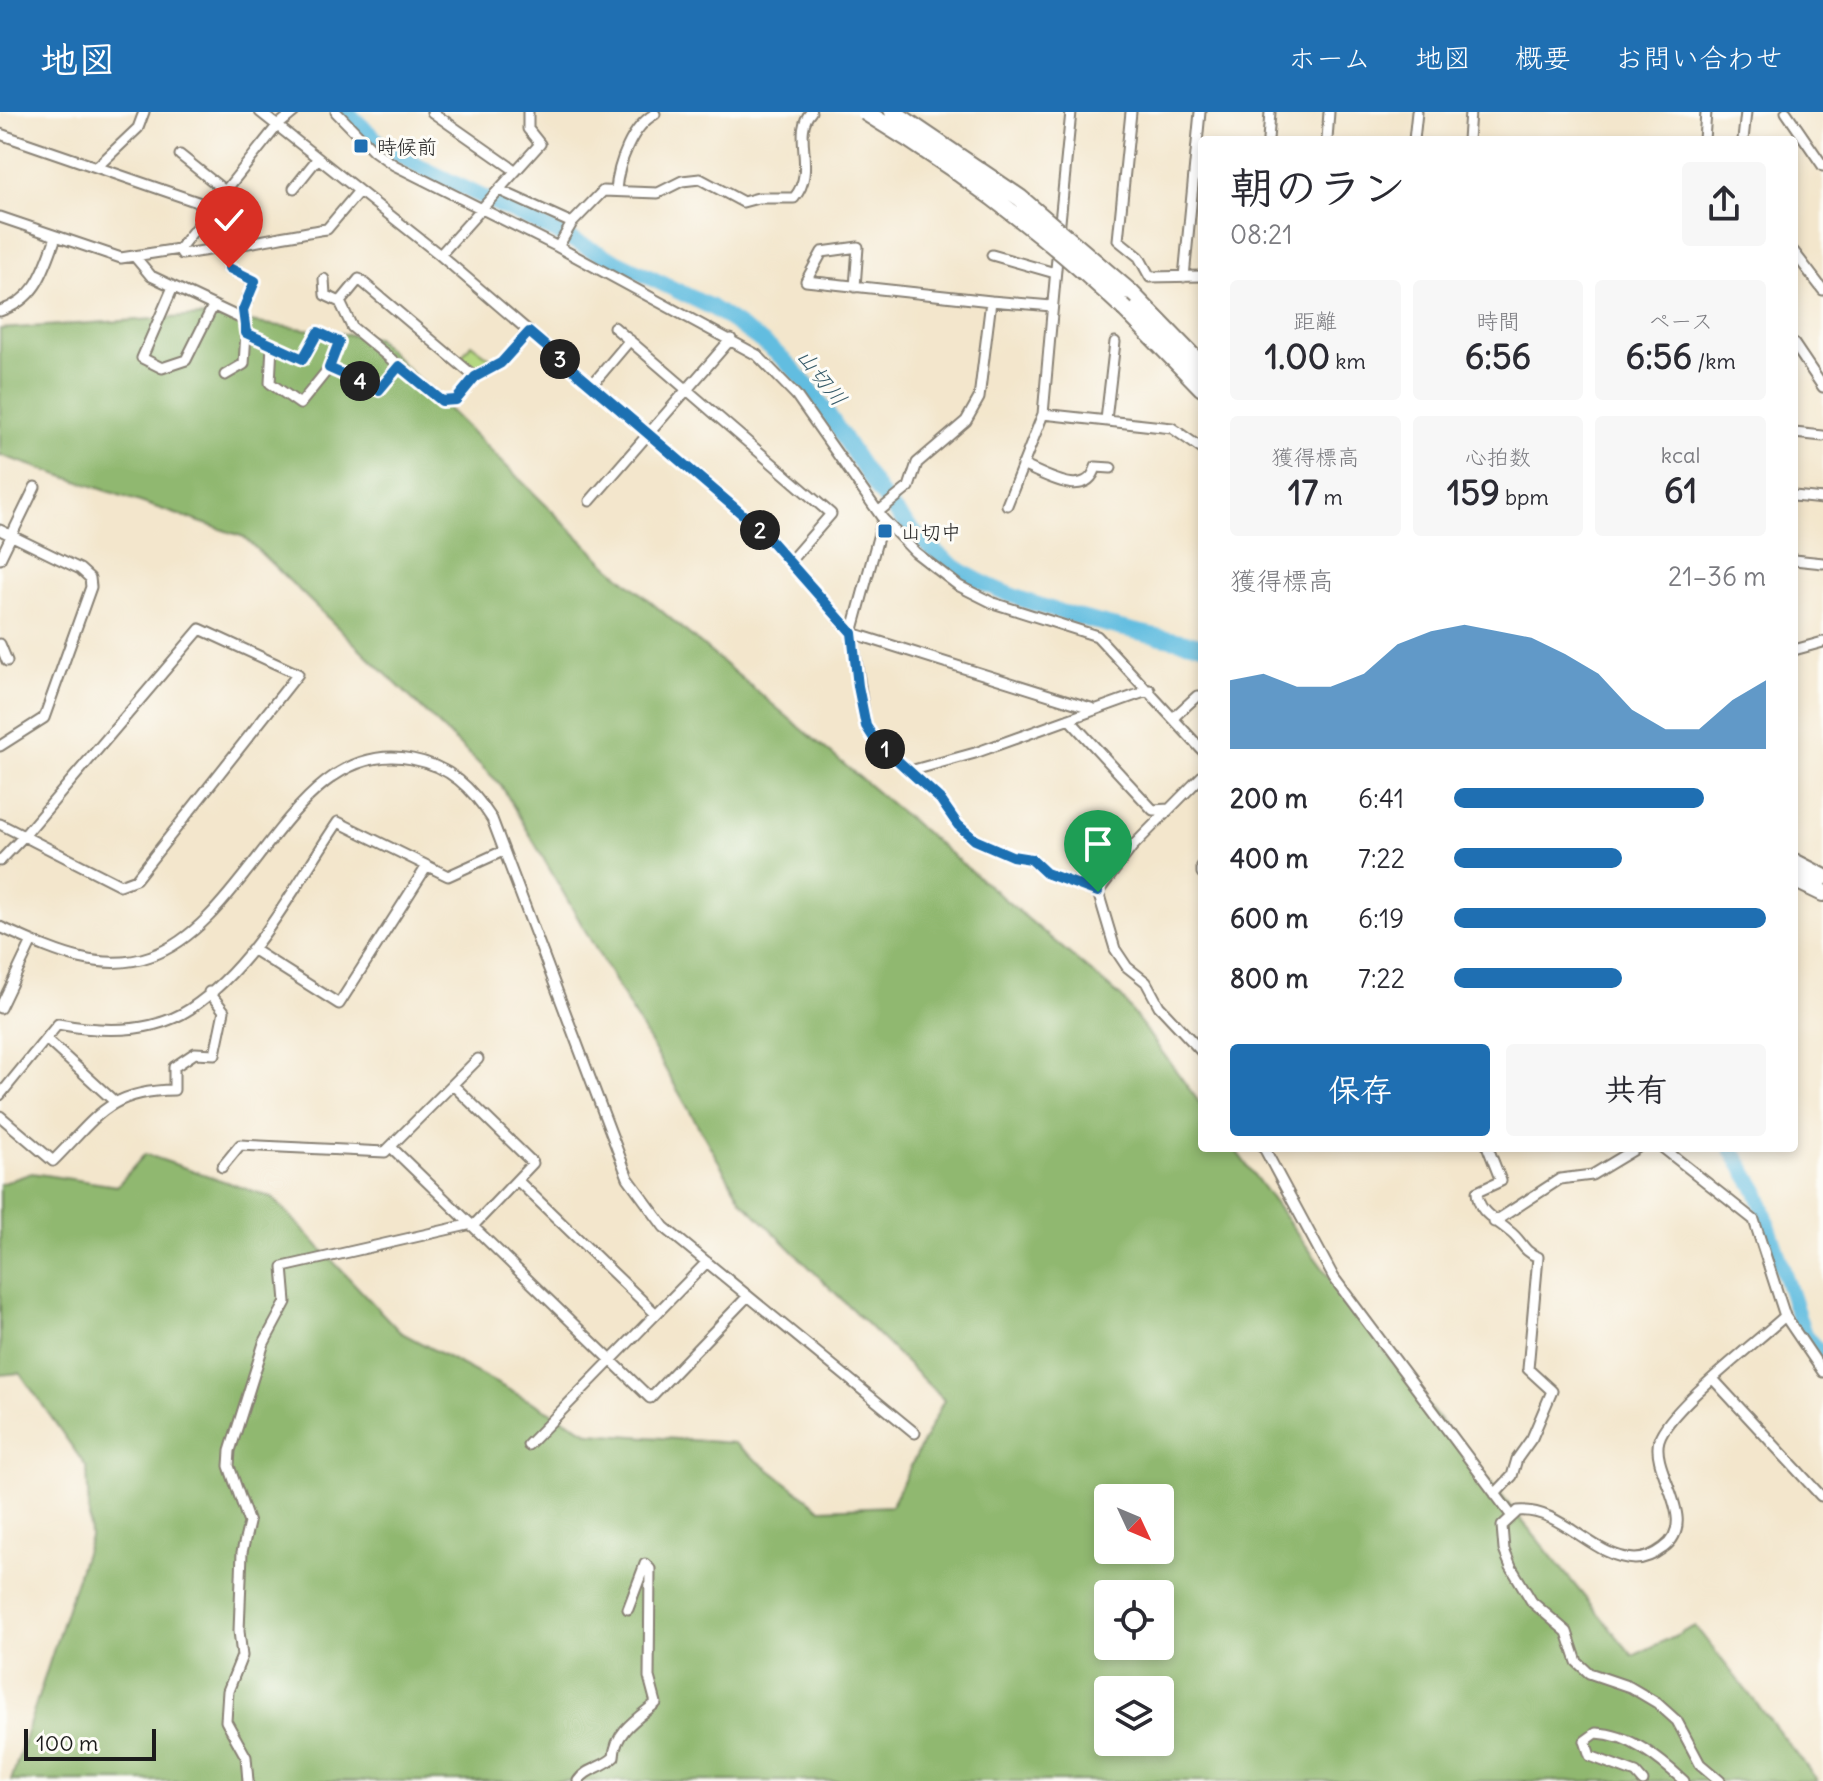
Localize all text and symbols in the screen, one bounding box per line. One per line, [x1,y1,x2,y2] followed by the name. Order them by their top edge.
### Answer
[40,36,116,83] text: 地図
[1288,40,1371,76] text: ホーム
[1415,40,1471,76] text: 地図
[1515,40,1571,76] text: 概要
[1615,40,1783,76] text: お問い合わせ
[377,134,437,159] place label: 時候前
[352,137,370,155] marker: 時候前
[1230,160,1406,215] text: 朝のラン
[1682,162,1766,246] button: share
[195,186,263,268] pin
[207,198,251,242] icon: check
[1230,218,1293,251] text: 08:21
[1293,307,1337,335] text: 距離
[1476,307,1520,335] text: 時間
[1648,307,1713,335] text: ペース
[1265,335,1330,378] text: 1.00
[1465,335,1531,378] text: 6:56
[1626,335,1692,378] text: 6:56
[540,339,580,379] pin: 3
[791,342,853,412] water label: 山切川
[554,345,566,373] text: 3
[1330,347,1366,375] text: km
[1692,347,1736,375] text: /km
[340,361,380,401] pin: 4
[354,367,366,395] text: 4
[1661,441,1700,469] text: kcal
[1271,443,1359,471] text: 獲得標高
[1465,443,1531,471] text: 心拍数
[1664,469,1697,512] text: 61
[1288,471,1318,514] text: 17
[1447,471,1500,514] text: 159
[1318,483,1343,511] text: m
[1500,483,1549,511] text: bpm
[740,510,780,550] pin: 2
[754,516,766,544] text: 2
[901,519,961,544] place label: 山切中
[876,522,894,540] marker: 山切中
[1668,560,1766,593] text: 21–36 m
[1230,564,1334,597] text: 獲得標高
[865,729,905,769] pin: 1
[881,735,889,763] text: 1
[1230,782,1307,815] text: 200 m
[1358,782,1404,815] text: 6:41
[1064,810,1132,892] pin
[1076,822,1120,866] icon: arrive
[1230,842,1308,875] text: 400 m
[1358,842,1405,875] text: 7:22
[1230,902,1308,935] text: 600 m
[1358,902,1404,935] text: 6:19
[1230,962,1308,995] text: 800 m
[1358,962,1405,995] text: 7:22
[1230,1044,1490,1136] button: 保存
[1506,1044,1766,1136] button: 共有
[1094,1484,1174,1564] north arrow
[1094,1484,1174,1756] map controls
[1094,1580,1174,1660] button: locate
[1094,1676,1174,1756] button: layers
[24,1725,156,1761] scale bar
[36,1729,98,1757] text: 100 m

